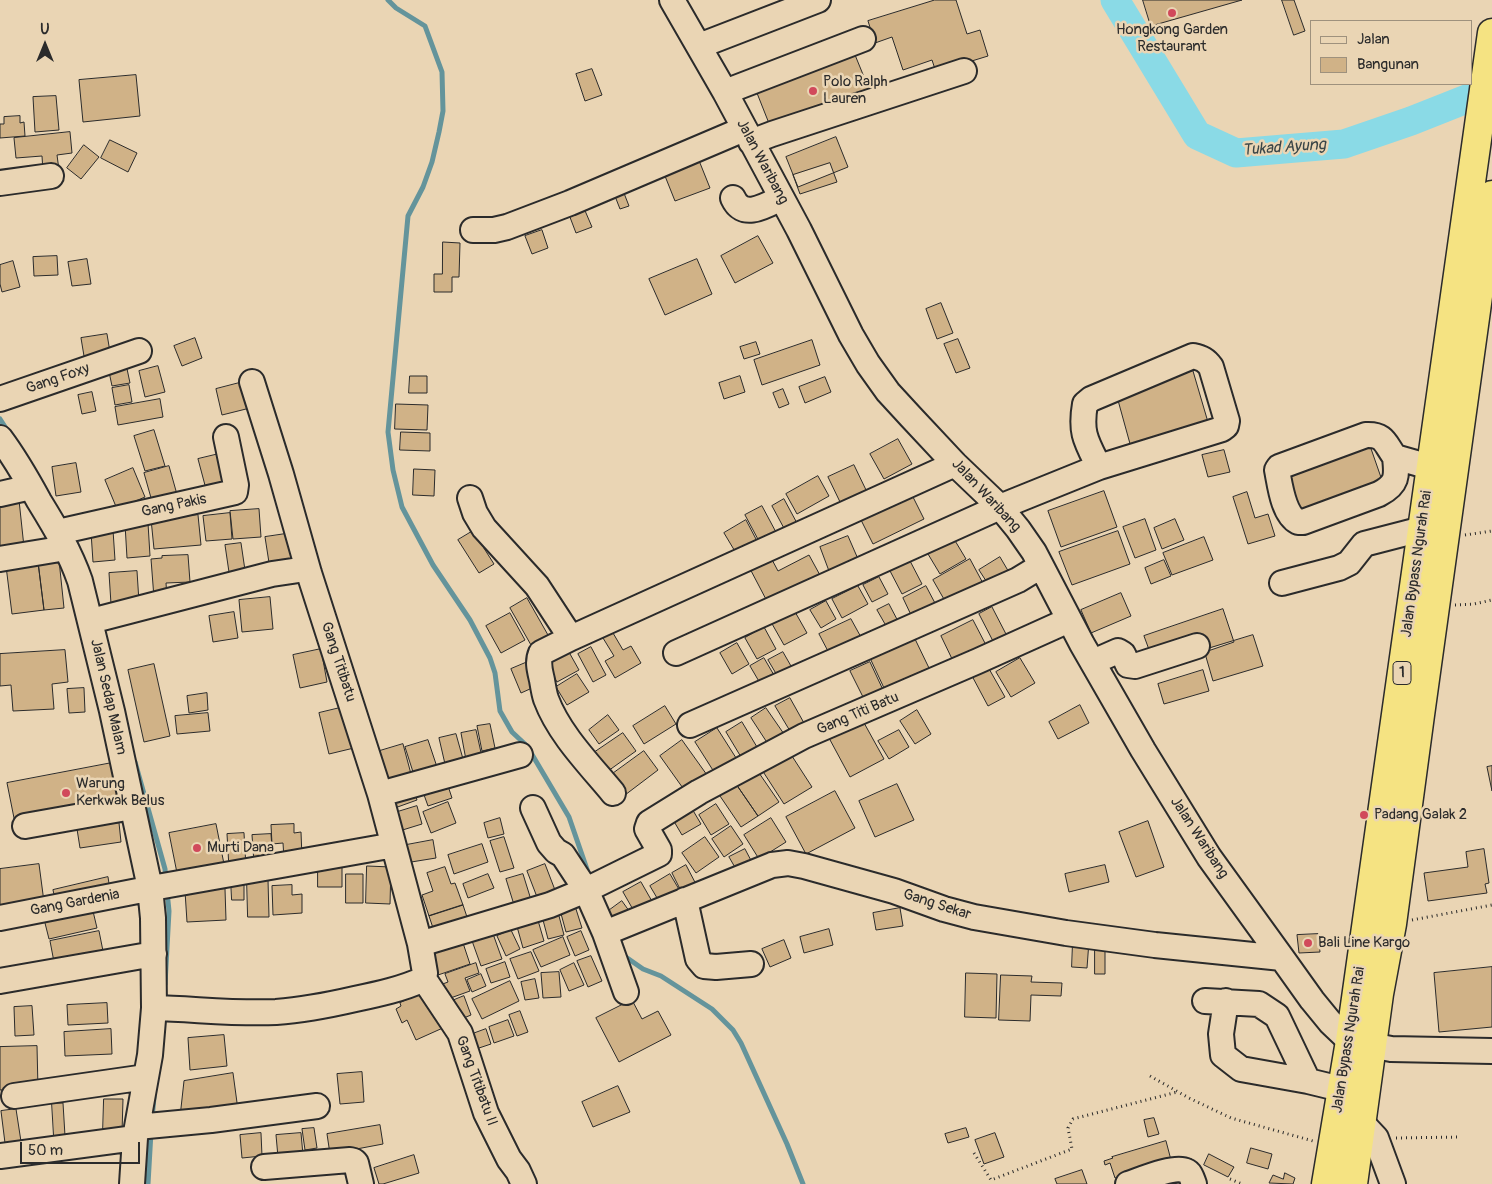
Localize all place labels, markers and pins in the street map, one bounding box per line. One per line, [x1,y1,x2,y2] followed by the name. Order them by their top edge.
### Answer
[1166,7,1178,19] marker: Hongkong Garden Restaurant
[1116,21,1228,56] place label: Hongkong Garden Restaurant
[823,73,888,108] place label: Polo Ralph Lauren
[807,85,819,97] marker: Polo Ralph Lauren
[76,775,164,810] place label: Warung Kerkwak Belus
[60,787,72,799] marker: Warung Kerkwak Belus
[1374,806,1467,824] place label: Padang Galak 2
[1358,809,1370,821] marker: Padang Galak 2
[207,839,274,857] place label: Murti Dana
[191,842,203,854] marker: Murti Dana
[1318,934,1410,952] place label: Bali Line Kargo
[1302,937,1314,949] marker: Bali Line Kargo

